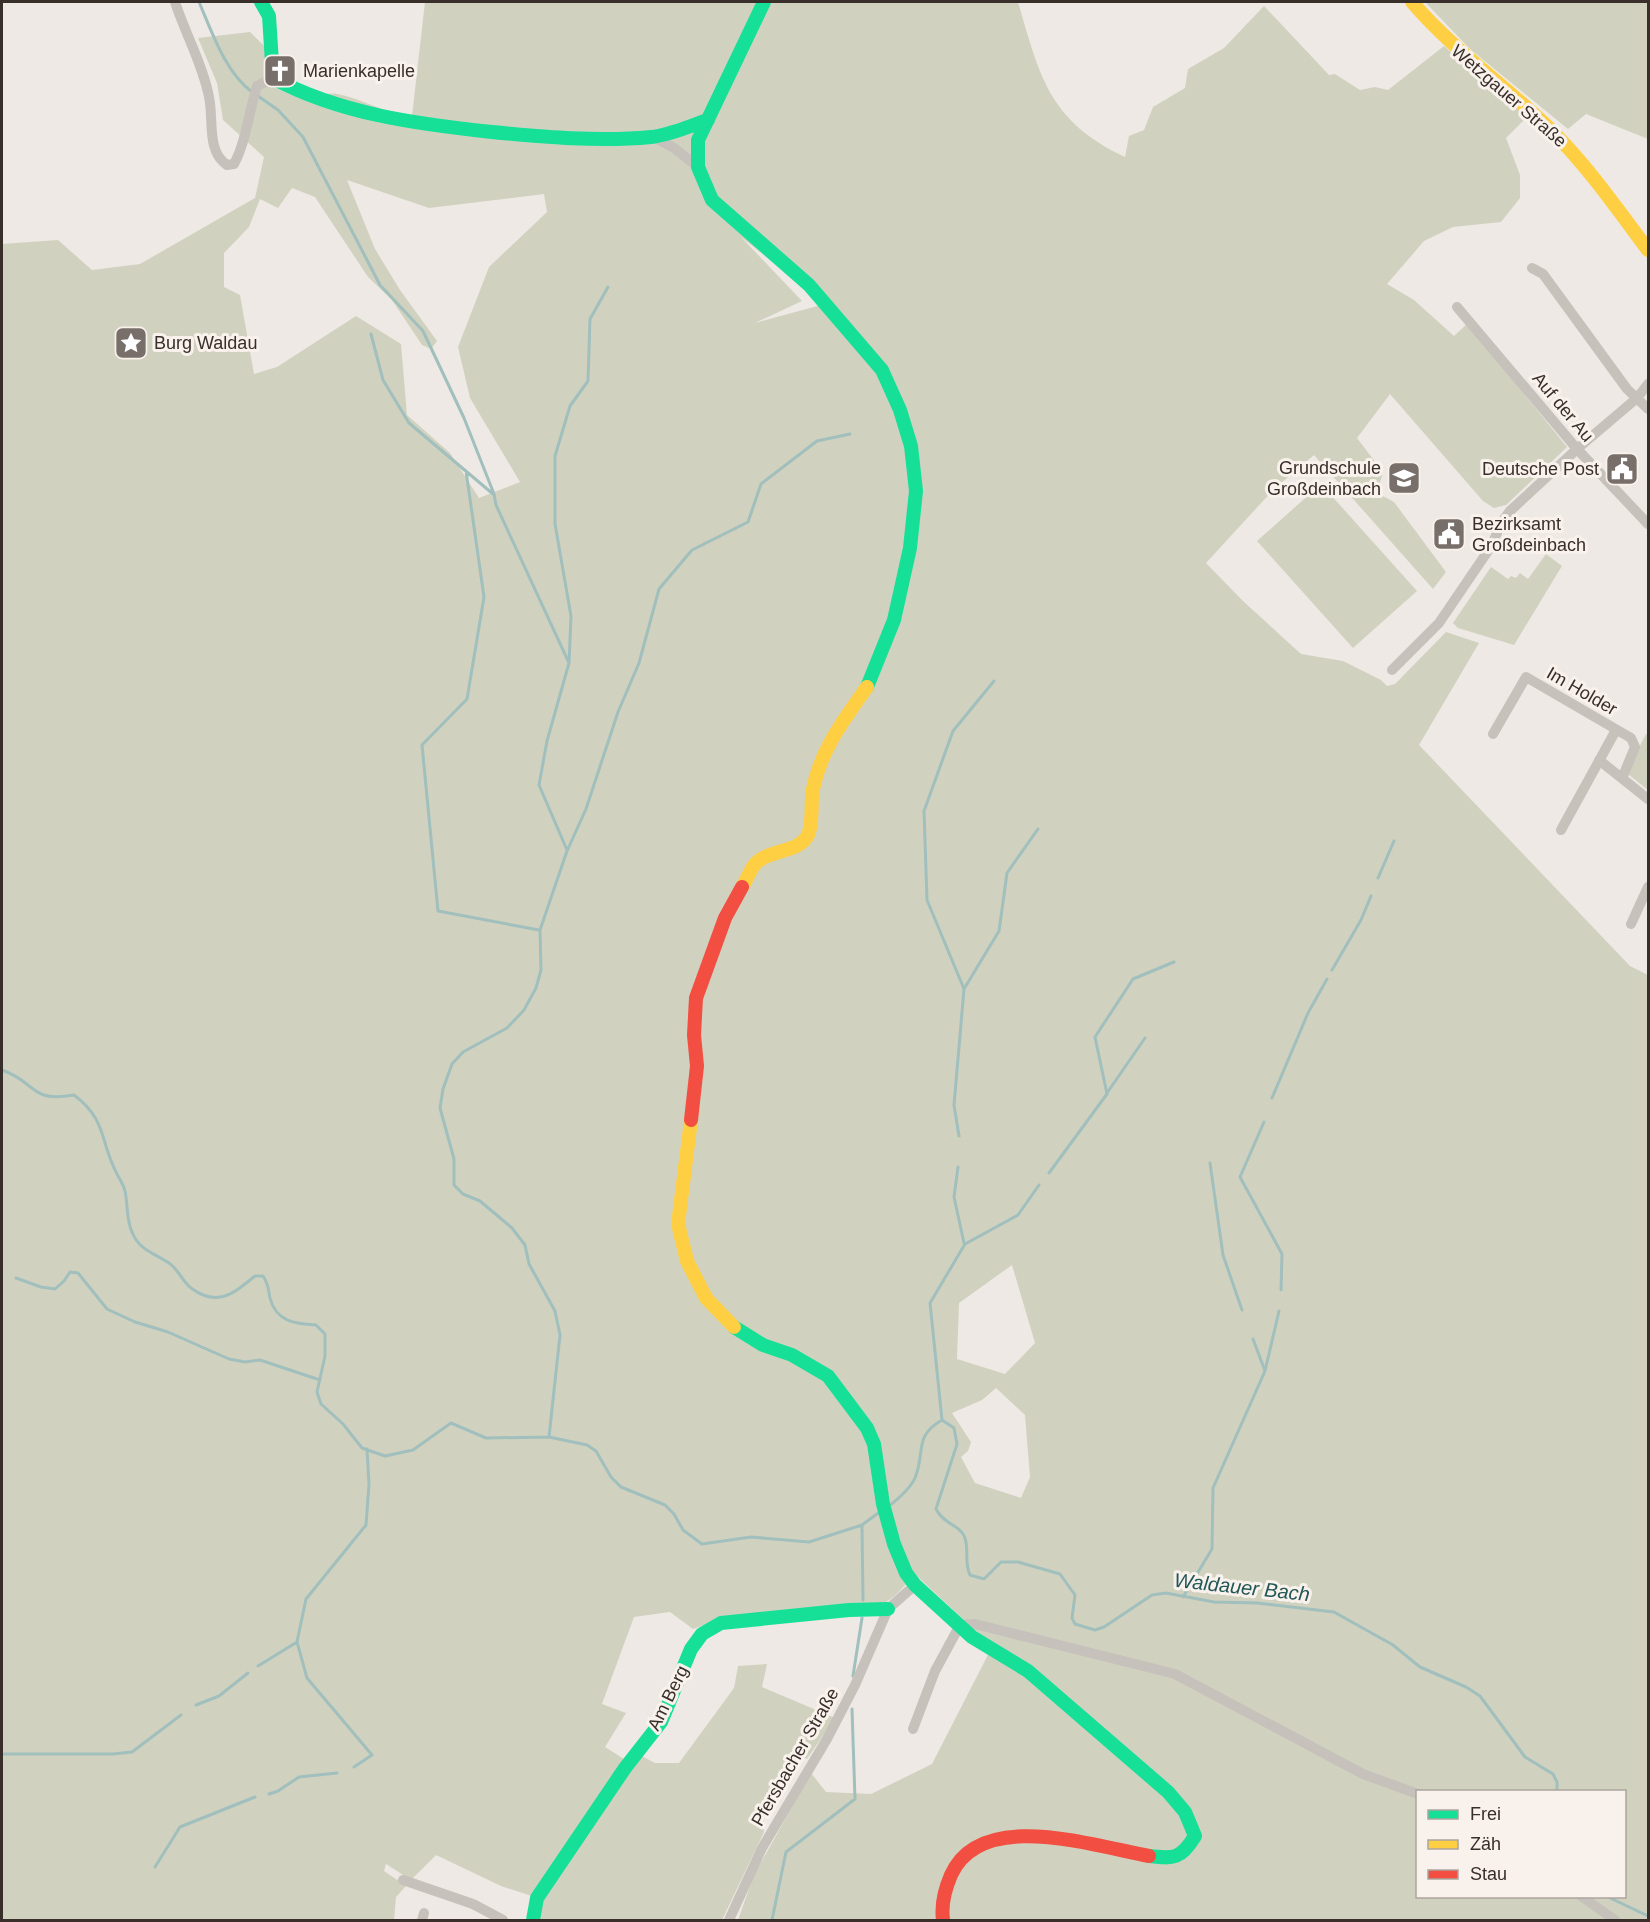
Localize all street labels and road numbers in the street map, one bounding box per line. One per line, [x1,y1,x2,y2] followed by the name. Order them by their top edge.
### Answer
[1447,41,1571,151] street label: Wetzgauer Straße
[1528,368,1598,446] street label: Auf der Au
[1543,663,1621,719] street label: Im Holder
[644,1662,692,1734] street label: Am Berg
[747,1684,843,1830] street label: Pfersbacher Straße

